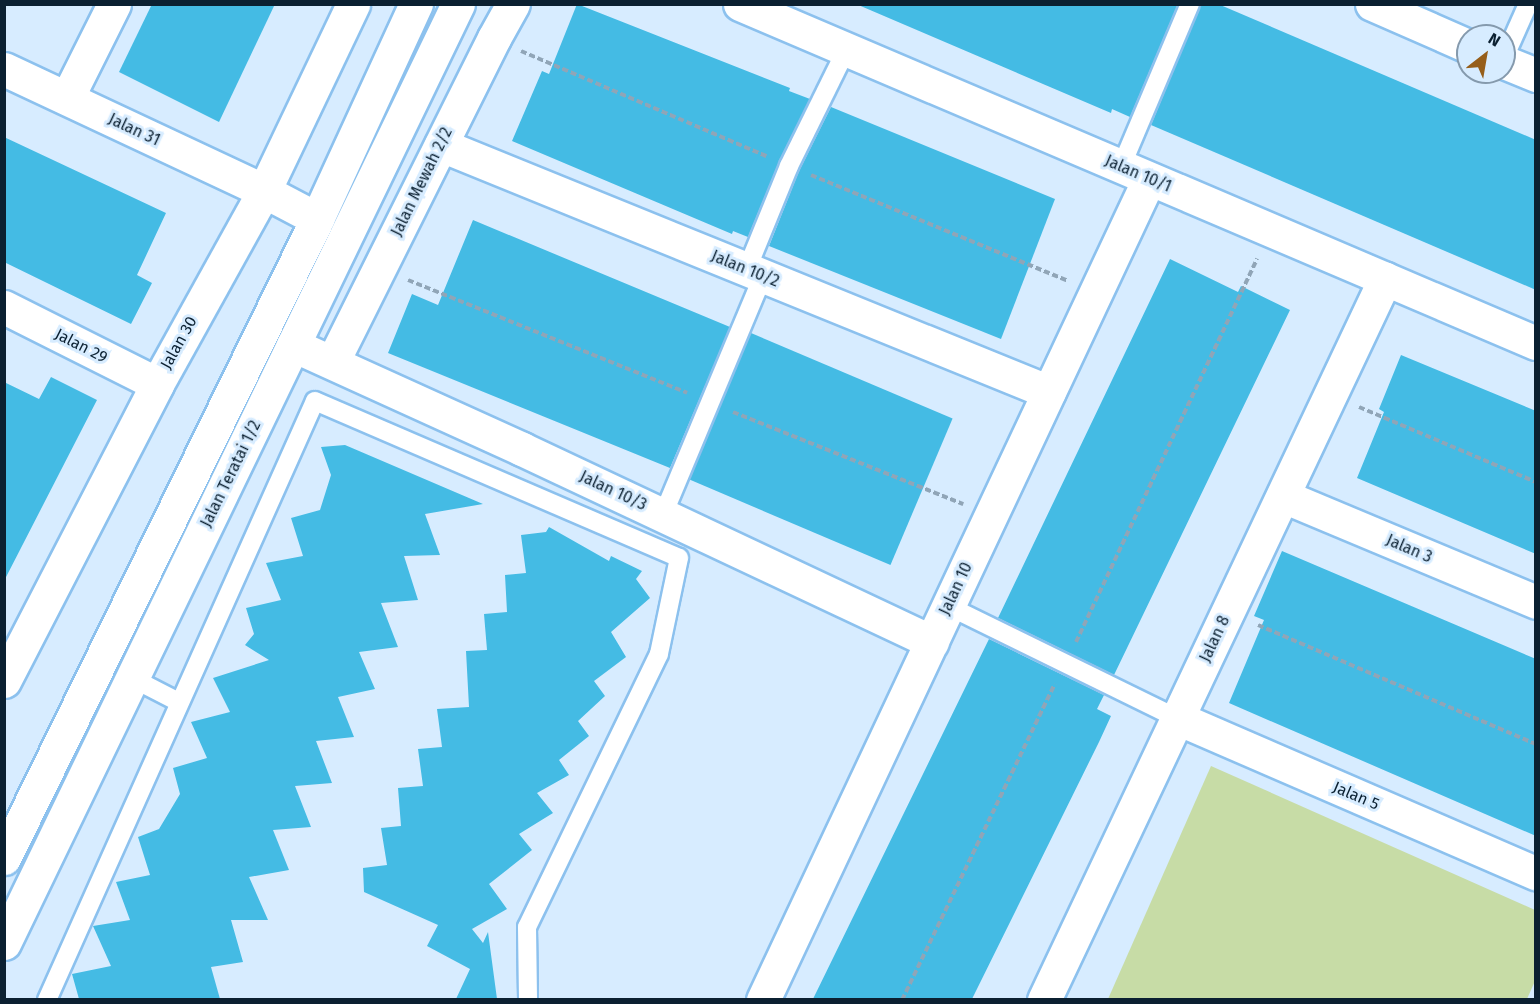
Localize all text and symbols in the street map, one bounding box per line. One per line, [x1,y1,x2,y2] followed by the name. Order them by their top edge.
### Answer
[1456,24,1516,84] north arrow
[1485,29,1504,51] text: N
[105,110,163,150] street label: Jalan 31
[387,124,457,240] street label: Jalan Mewah 2/2
[1102,151,1174,197] street label: Jalan 10/1
[708,247,782,291] street label: Jalan 10/2
[157,313,201,373] street label: Jalan 30
[51,325,111,367] street label: Jalan 29
[197,417,265,531] street label: Jalan Teratai 1/2
[576,467,650,515] street label: Jalan 10/3
[1383,531,1435,567] street label: Jalan 3
[935,559,977,619] street label: Jalan 10
[1196,613,1234,665] street label: Jalan 8
[1330,778,1382,814] street label: Jalan 5

